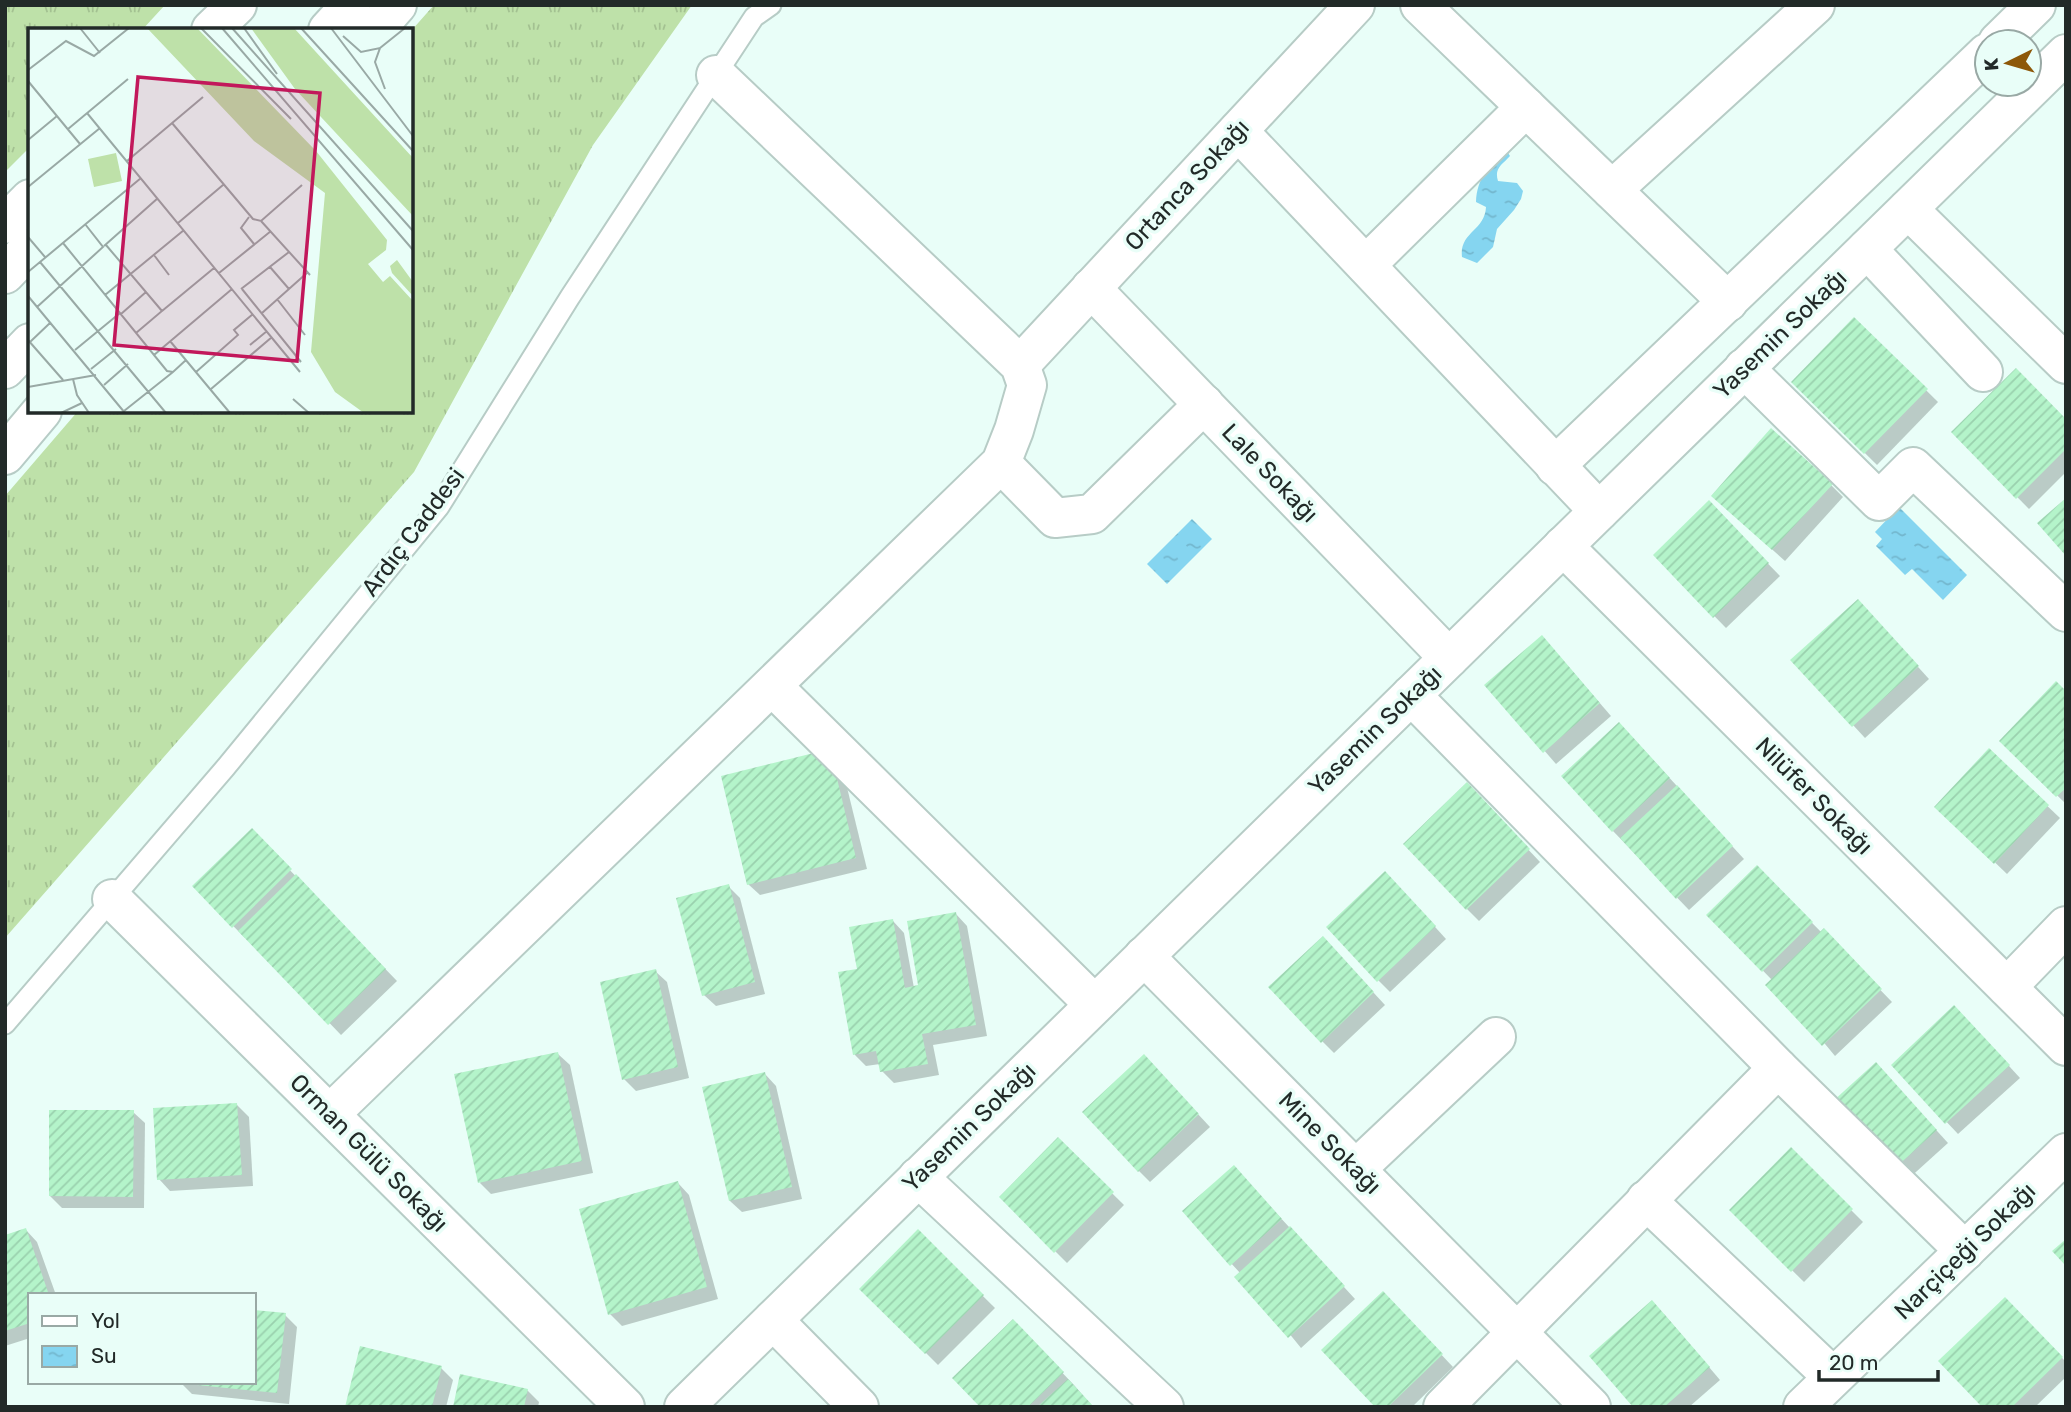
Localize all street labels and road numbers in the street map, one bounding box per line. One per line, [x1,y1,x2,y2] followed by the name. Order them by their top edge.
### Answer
[1119,114,1255,256] street label: Ortanca Sokağı
[1708,264,1852,404] street label: Yasemin Sokağı
[1216,418,1324,528] street label: Lale Sokağı
[356,462,470,602] street label: Ardıç Caddesi
[1303,660,1447,800] street label: Yasemin Sokağı
[1750,732,1878,860] street label: Nilüfer Sokağı
[897,1057,1041,1197] street label: Yasemin Sokağı
[284,1068,454,1238] street label: Orman Gülü Sokağı
[1273,1086,1387,1200] street label: Mine Sokağı
[1889,1177,2041,1325] street label: Narçiçeği Sokağı

